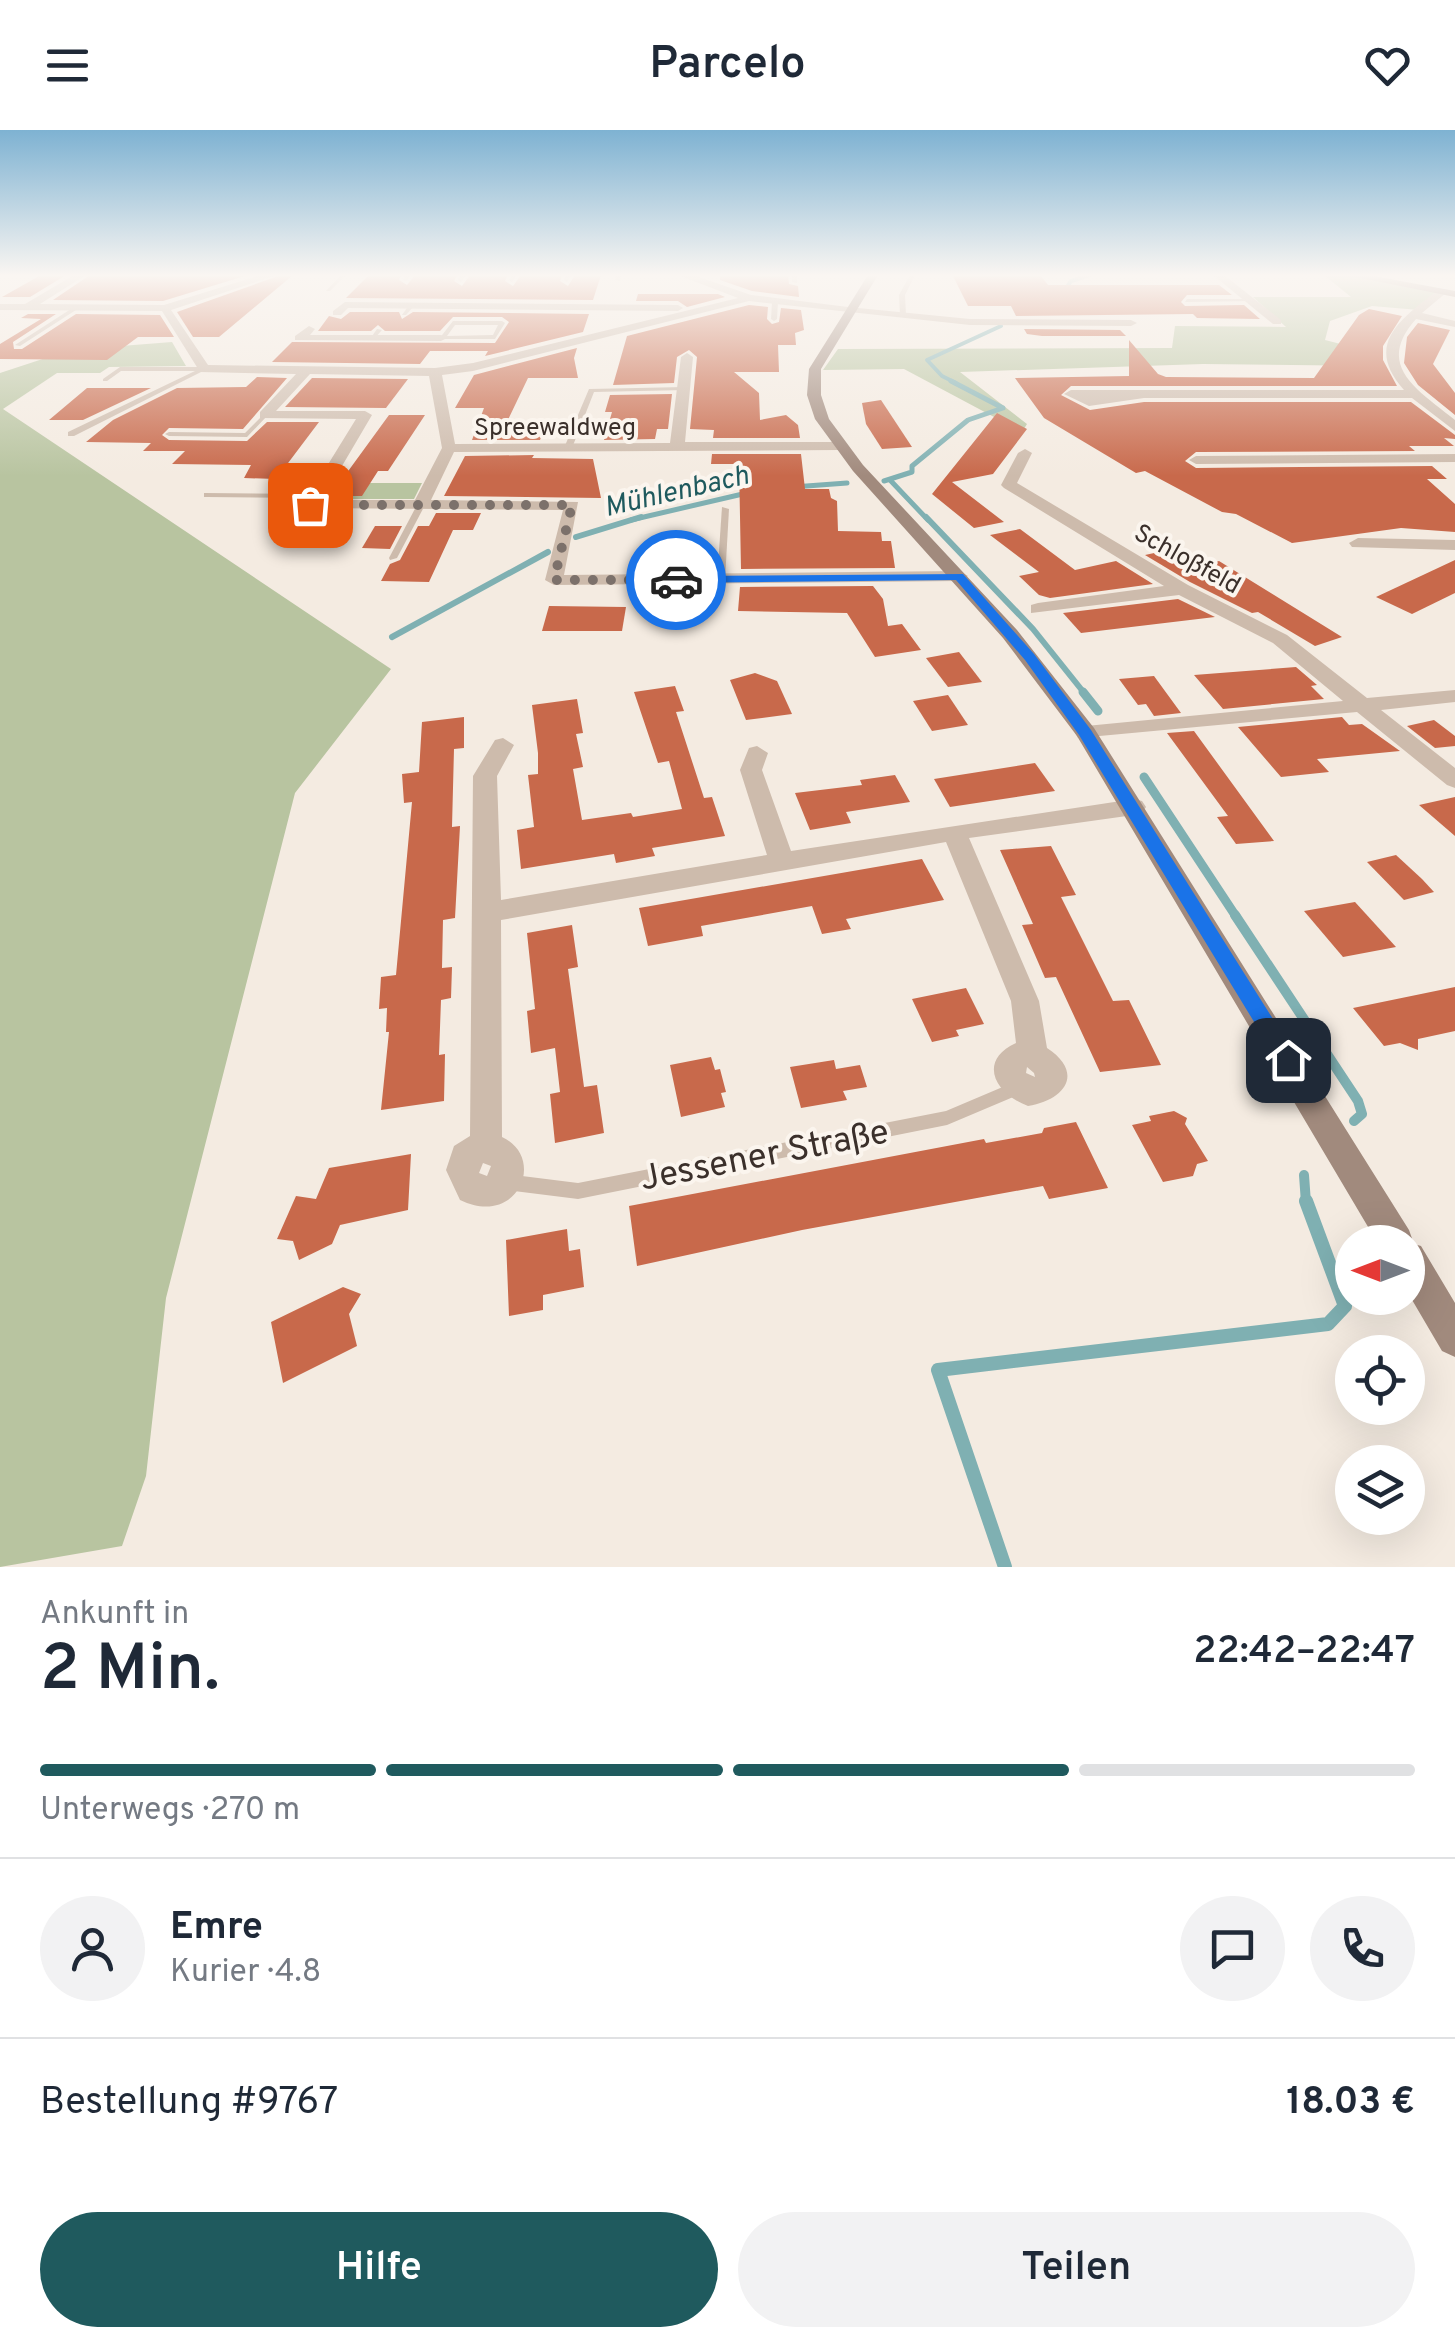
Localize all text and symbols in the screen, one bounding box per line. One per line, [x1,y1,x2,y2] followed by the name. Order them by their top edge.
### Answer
[649,37,806,94] text: Parcelo
[40,38,95,93] icon: menu
[1360,38,1415,93] icon: heart
[474,413,636,445] street label: Spreewaldweg
[601,459,753,527] water label: Mühlenbach
[268,463,353,548] pin
[283,478,338,533] icon: bag
[1128,518,1246,603] street label: Schloßfeld
[626,530,726,630] courier
[649,553,704,608] icon: car
[1246,1018,1331,1103] pin
[1261,1033,1316,1088] icon: home
[636,1111,893,1203] street label: Jessener Straße
[1335,1225,1425,1315] north arrow
[1335,1225,1425,1535] map controls
[1335,1335,1425,1425] button: locate
[1335,1445,1425,1535] button: layers
[40,1595,189,1635] text: Ankunft in
[1193,1628,1415,1677] text: 22:42–22:47
[40,1631,220,1713] text: 2 Min.
[40,1791,300,1831] text: Unterwegs · 270 m
[40,1896,145,2001] button: person
[1180,1896,1285,2001] button: chat
[1310,1896,1415,2001] button: phone
[170,1904,263,1953] text: Emre
[170,1953,321,1993] text: Kurier · 4.8
[40,2079,338,2128] text: Bestellung #9767
[1286,2079,1415,2128] text: 18.03 €
[40,2212,718,2327] button: Hilfe
[738,2212,1415,2327] button: Teilen

